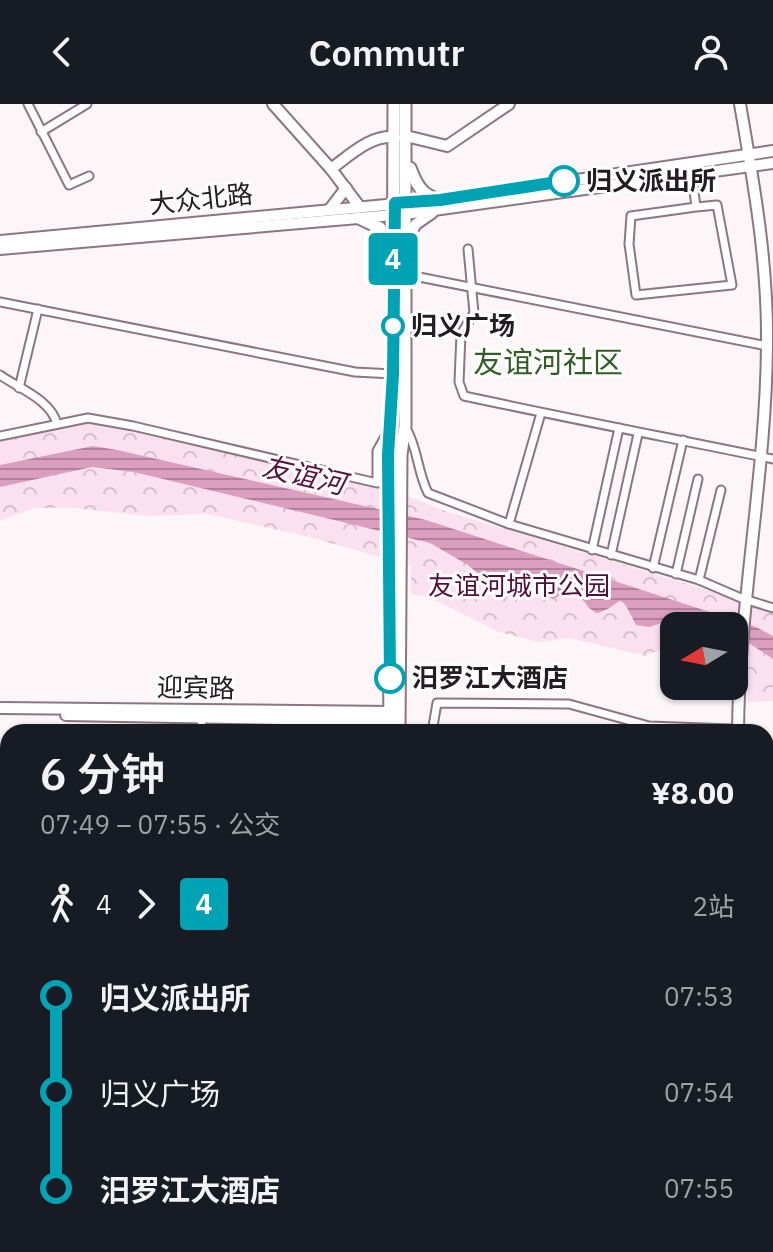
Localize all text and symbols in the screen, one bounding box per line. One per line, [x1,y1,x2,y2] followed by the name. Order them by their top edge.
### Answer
[308,29,465,76] text: Commutr
[40,30,84,74] icon: back
[689,30,733,74] icon: person
[586,163,716,197] place label: 归义派出所
[549,166,579,196] marker: 归义派出所
[147,176,254,220] street label: 大众北路
[367,233,419,285] line badge: 4
[385,240,401,277] text: 4
[411,308,515,342] place label: 归义广场
[382,315,404,337] marker: 归义广场
[473,342,623,381] district label: 友谊河社区
[259,447,354,503] water label: 友谊河
[428,568,610,602] park label: 友谊河城市公园
[660,612,748,700] north arrow
[660,612,748,700] map controls
[412,660,568,694] place label: 汨罗江大酒店
[375,663,405,693] marker: 汨罗江大酒店
[157,669,235,705] street label: 迎宾路
[40,745,165,802] text: 6 分钟
[651,773,734,812] text: ¥8.00
[40,807,280,841] text: 07:49 – 07:55 · 公交
[40,882,84,926] icon: walk
[124,882,168,926] icon: forward
[196,885,212,922] text: 4
[96,887,112,921] text: 4
[692,889,734,923] text: 2站
[100,978,250,1017] text: 归义派出所
[664,979,734,1013] text: 07:53
[100,1074,220,1113] text: 归义广场
[664,1075,734,1109] text: 07:54
[100,1170,280,1209] text: 汨罗江大酒店
[664,1171,734,1205] text: 07:55

